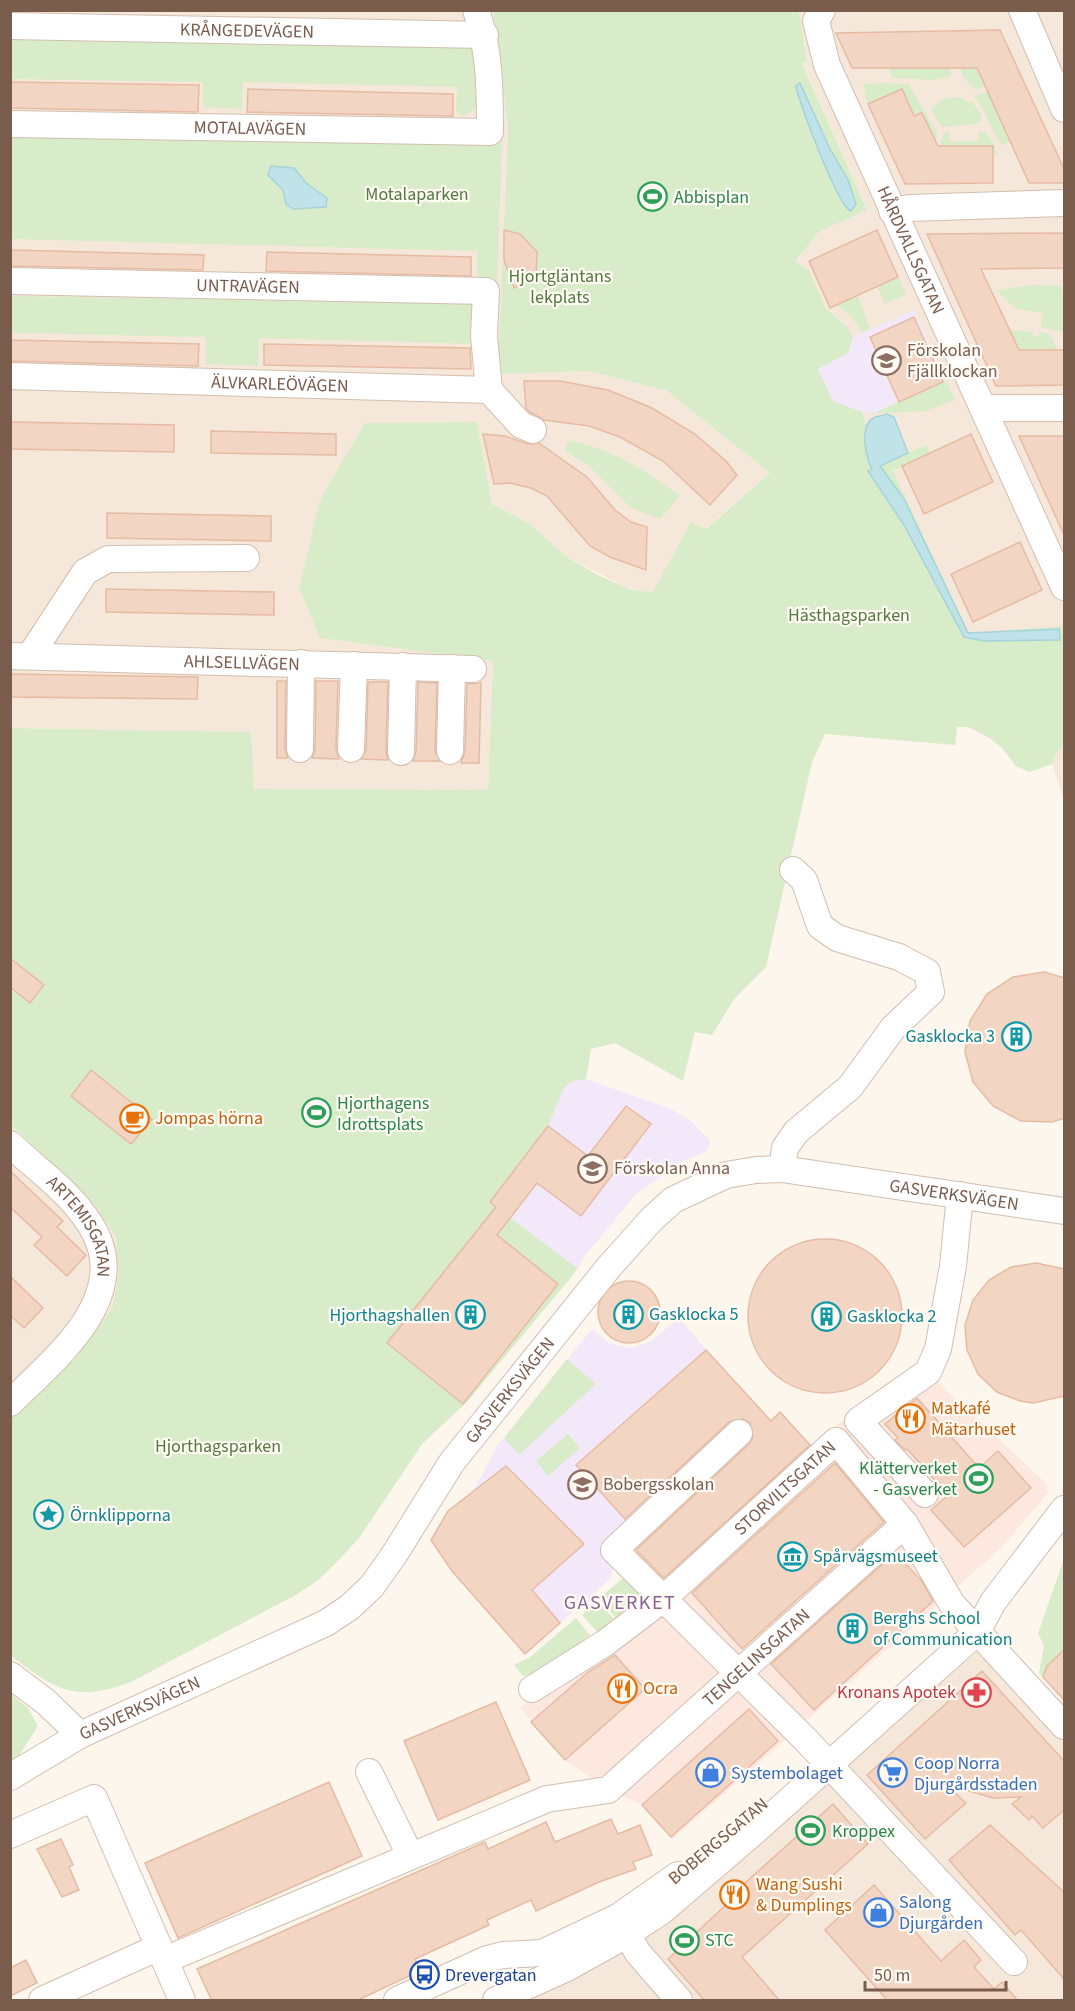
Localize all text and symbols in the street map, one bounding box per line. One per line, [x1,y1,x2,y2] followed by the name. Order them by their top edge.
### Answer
[180,17,314,45] street label: KRÅNGEDEVÄGEN
[193,115,306,142] street label: MOTALAVÄGEN
[637,181,669,213] sports icon: Abbisplan
[365,182,469,207] park label: Motalaparken
[871,182,951,318] street label: HÅRDVALLSGATAN
[674,185,749,210] place label: Abbisplan
[509,264,611,310] park label: Hjortgläntans lekplats
[196,273,300,300] street label: UNTRAVÄGEN
[907,338,998,384] place label: Förskolan Fjällklockan
[870,344,902,376] school or university icon: Förskolan Fjällklockan
[211,370,349,399] street label: ÄLVKARLEÖVÄGEN
[788,603,910,628] park label: Hästhagsparken
[184,649,300,677] street label: AHLSELLVÄGEN
[1000,1020,1032,1052] building icon: Gasklocka 3
[905,1024,995,1049] place label: Gasklocka 3
[337,1091,429,1137] place label: Hjorthagens Idrottsplats
[300,1097,332,1129] sports icon: Hjorthagens Idrottsplats
[118,1102,150,1134] cafe icon: Jompas hörna
[155,1106,263,1131] place label: Jompas hörna
[577,1152,609,1184] school or university icon: Förskolan Anna
[614,1156,730,1181] place label: Förskolan Anna
[41,1170,116,1278] street label: ARTEMISGATAN
[888,1173,1020,1217] street label: GASVERKSVÄGEN
[612,1298,644,1330] building icon: Gasklocka 5
[455,1299,487,1331] building icon: Hjorthagshallen
[810,1300,842,1332] building icon: Gasklocka 2
[649,1302,739,1327] place label: Gasklocka 5
[329,1303,450,1328] place label: Hjorthagshallen
[847,1304,937,1329] place label: Gasklocka 2
[460,1332,561,1449] street label: GASVERKSVÄGEN
[931,1396,1016,1442] place label: Matkafé Mätarhuset
[894,1402,926,1434] restaurant icon: Matkafé Mätarhuset
[155,1434,281,1459] park label: Hjorthagsparken
[729,1435,842,1541] street label: STORVILTSGATAN
[859,1456,957,1502] place label: Klätterverket - Gasverket
[962,1462,994,1494] sports icon: Klätterverket - Gasverket
[566,1468,598,1500] school or university icon: Bobergsskolan
[603,1472,714,1497] place label: Bobergsskolan
[33,1499,65,1531] place icon: Örnklipporna
[70,1503,171,1528] place label: Örnklipporna
[776,1540,808,1572] museum icon: Spårvägsmuseet
[813,1544,938,1569] place label: Spårvägsmuseet
[564,1589,676,1617] district label: GASVERKET
[697,1603,816,1713] street label: TENGELINSGATAN
[873,1606,1012,1652] place label: Berghs School of Communication
[836,1612,868,1644] building icon: Berghs School of Communication
[75,1670,204,1747] street label: GASVERKSVÄGEN
[606,1672,638,1704] restaurant icon: Ocra
[643,1676,678,1701] place label: Ocra
[961,1676,993,1708] pharmacy icon: Kronans Apotek
[837,1680,956,1705] place label: Kronans Apotek
[914,1751,1038,1797] place label: Coop Norra Djurgårdsstaden
[694,1757,726,1789] shop icon: Systembolaget
[877,1757,909,1789] supermarket icon: Coop Norra Djurgårdsstaden
[731,1761,843,1786] place label: Systembolaget
[663,1792,774,1891] street label: BOBERGSGATAN
[795,1815,827,1847] sports icon: Kroppex
[832,1819,895,1844] place label: Kroppex
[756,1872,852,1918] place label: Wang Sushi & Dumplings
[719,1878,751,1910] restaurant icon: Wang Sushi & Dumplings
[899,1890,983,1936] place label: Salong Djurgården
[862,1896,894,1928] shop icon: Salong Djurgården
[668,1924,700,1956] sports icon: STC
[705,1928,734,1953] place label: STC
[865,1954,1006,1992] scale bar
[408,1959,440,1991] bus stop icon: Drevergatan
[445,1963,537,1988] place label: Drevergatan
[874,1963,910,1988] text: 50 m

